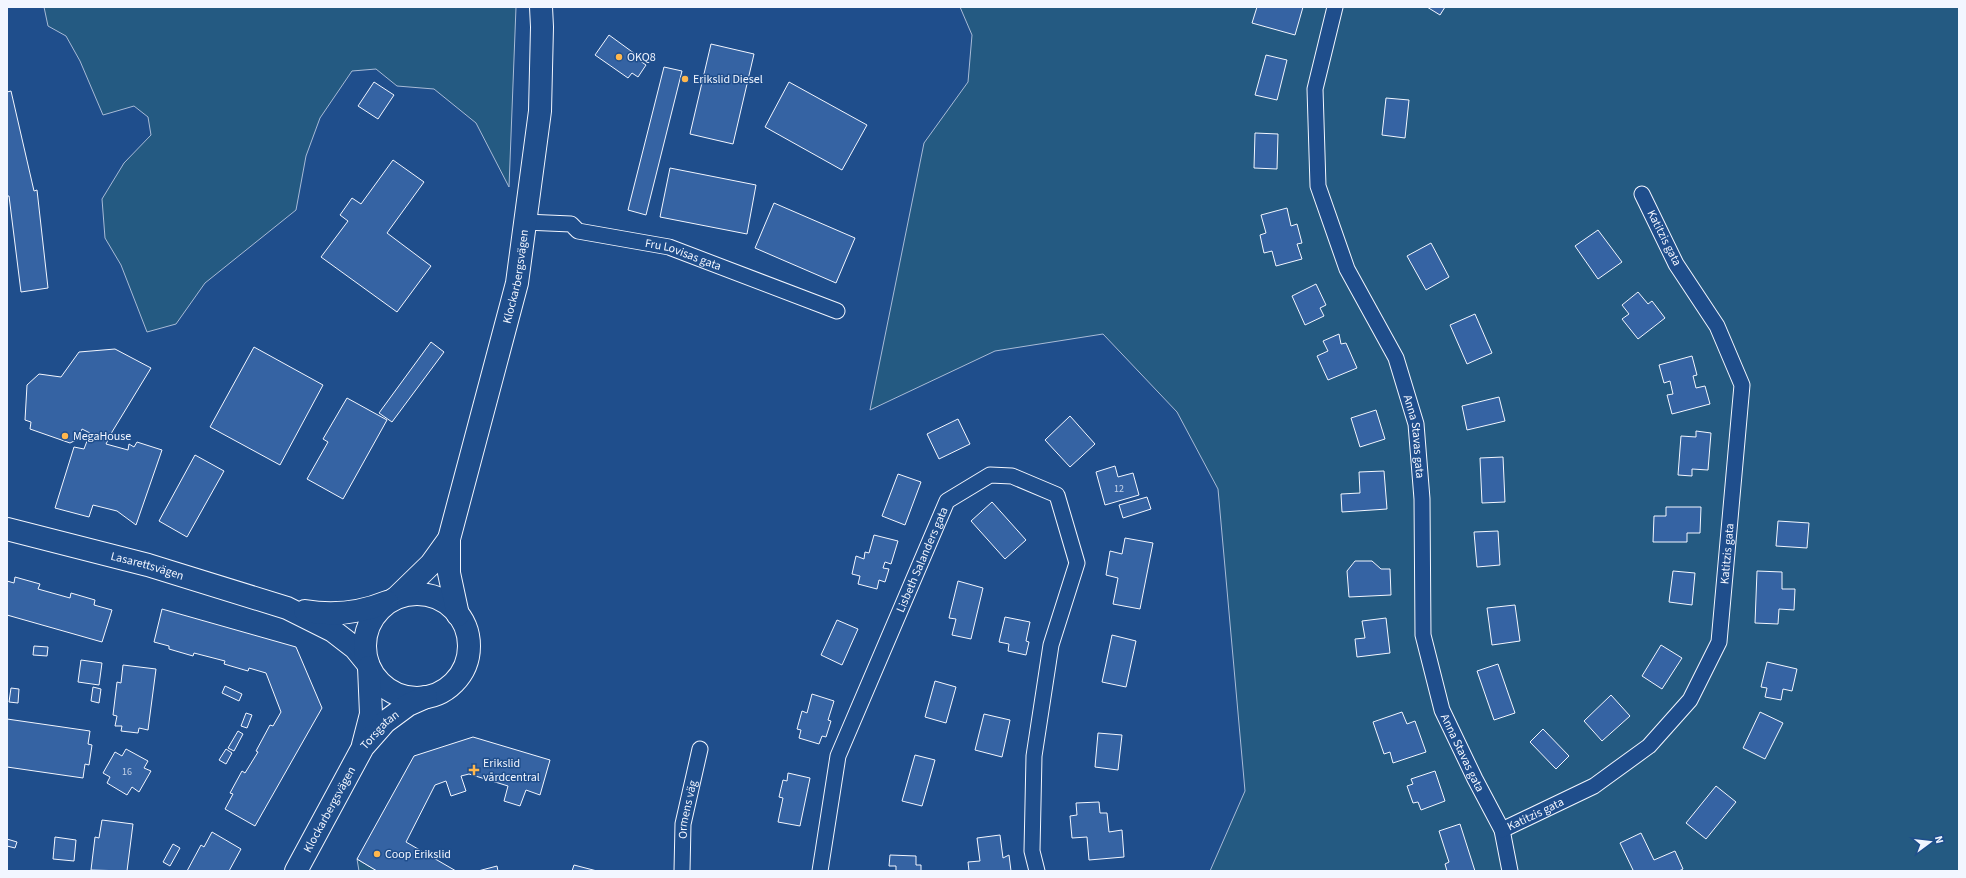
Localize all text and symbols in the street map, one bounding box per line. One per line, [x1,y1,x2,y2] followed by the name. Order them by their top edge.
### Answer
[627,49,656,66] place label: OKQ8
[614,52,624,62] marker: OKQ8
[693,71,763,88] place label: Erikslid Diesel
[680,74,690,84] marker: Erikslid Diesel
[1643,207,1685,269] street label: Katitzis gata
[498,228,533,325] street label: Klockarbergsvägen
[644,234,724,275] street label: Fru Lovisas gata
[1399,393,1429,479] street label: Anna Stavas gata
[73,428,131,445] place label: MegaHouse
[60,431,70,441] marker: MegaHouse
[1114,482,1124,496] house number: 12
[892,504,952,615] street label: Lisbeth Salanders gata
[1716,523,1738,585] street label: Katitzis gata
[109,547,186,584] street label: Lasarettsvägen
[356,706,403,753] street label: Torsgatan
[1437,711,1489,795] street label: Anna Stavas gata
[483,755,540,786] place label: Erikslid vårdcentral
[299,763,359,856] street label: Klockarbergsvägen
[468,764,480,776] marker: Erikslid vårdcentral
[122,765,132,779] house number: 16
[674,778,701,839] street label: Ormens väg
[1504,793,1567,835] street label: Katitzis gata
[1910,822,1950,862] north arrow
[1931,834,1947,845] text: N
[385,846,451,863] place label: Coop Erikslid
[372,849,382,859] marker: Coop Erikslid

